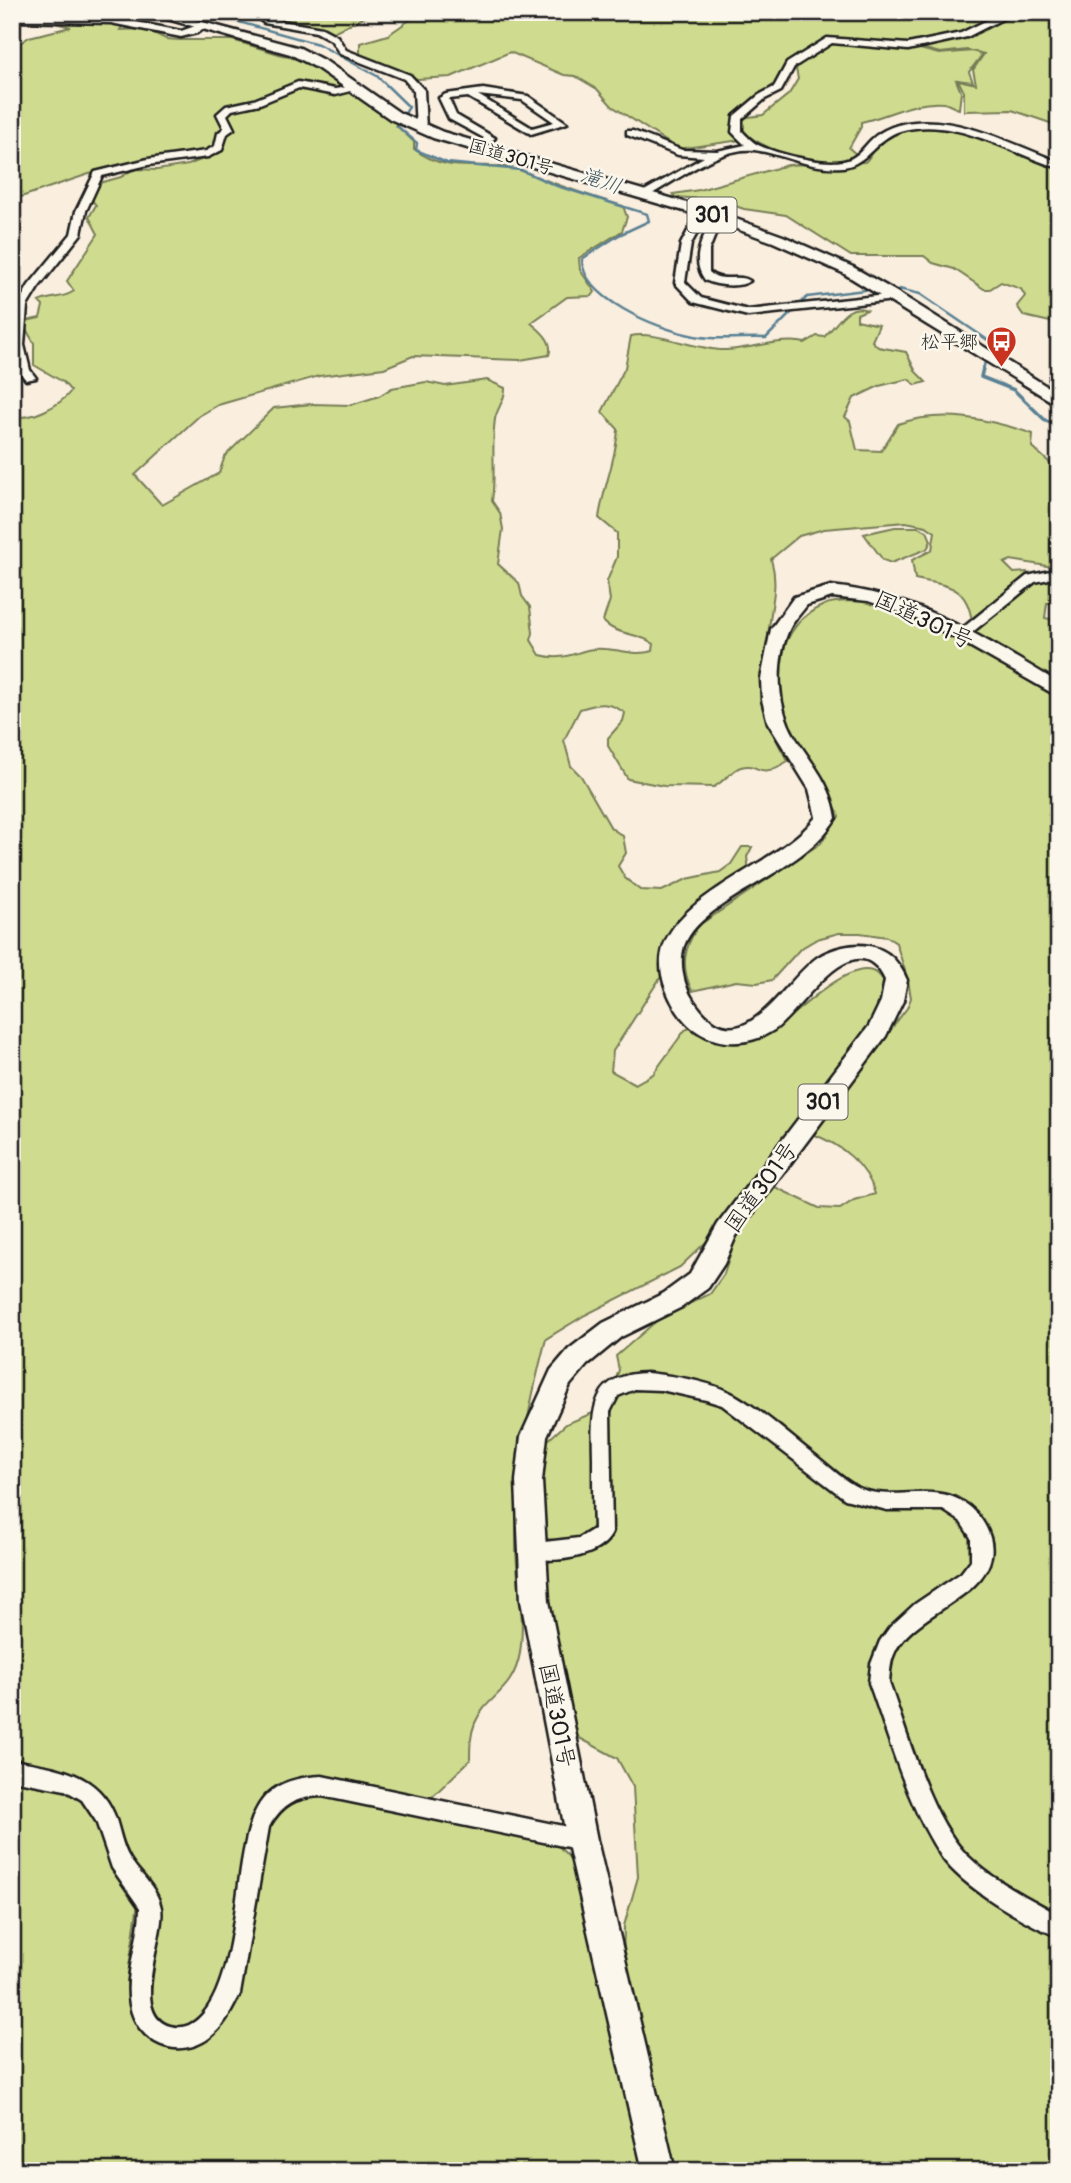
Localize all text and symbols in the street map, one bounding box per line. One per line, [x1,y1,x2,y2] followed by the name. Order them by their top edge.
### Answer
[465,133,557,181] street label: 国道301号
[577,161,625,201] water label: 滝川
[688,198,736,232] road number: 301
[984,325,1018,369] bus stop icon: 松平郷
[921,330,978,354] place label: 松平郷
[870,584,978,656] street label: 国道301号
[798,1084,848,1120] road number: 301
[718,1135,804,1239] street label: 国道301号
[533,1660,581,1770] street label: 国道301号

